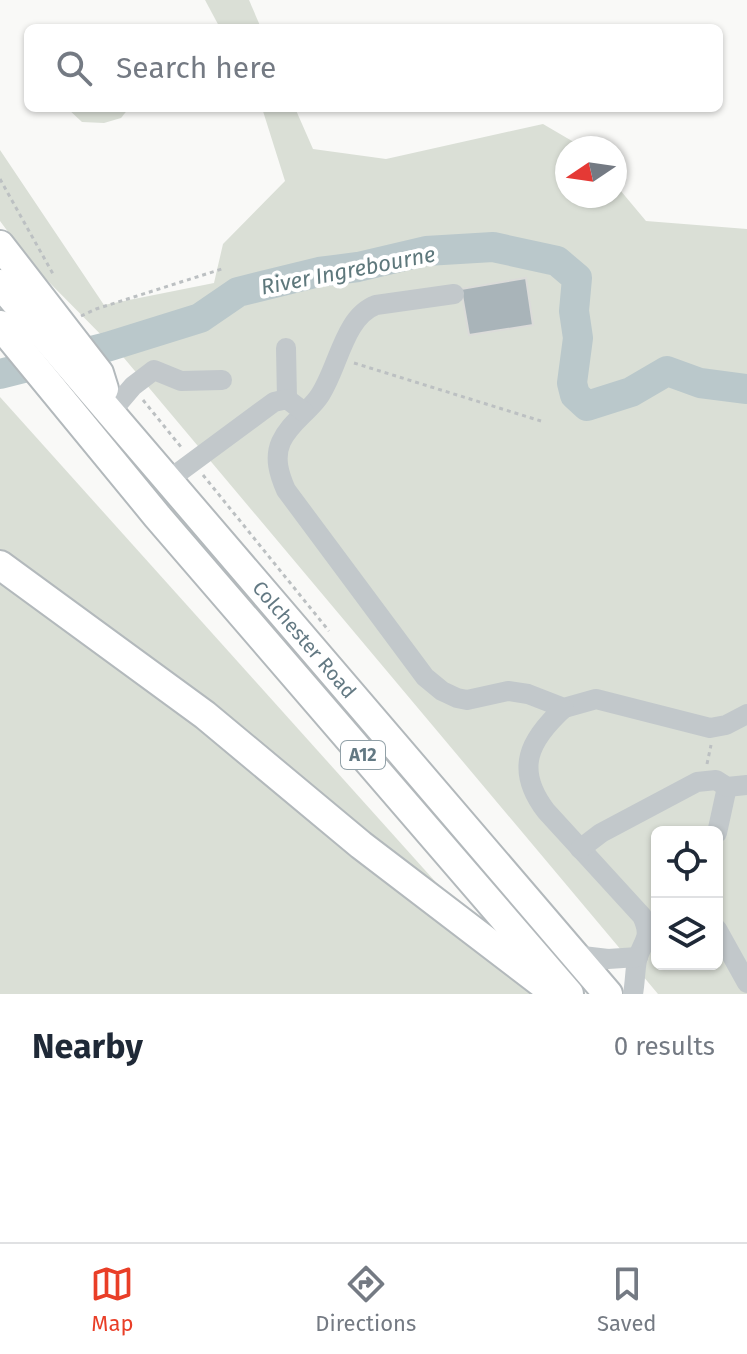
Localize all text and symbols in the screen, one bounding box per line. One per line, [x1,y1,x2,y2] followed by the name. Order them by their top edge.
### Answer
[24,24,723,112] search box
[52,46,96,90] icon: search
[116,50,276,86] text: Search here
[555,136,627,208] north arrow
[259,240,438,301] water label: River Ingrebourne
[248,576,361,703] street label: Colchester Road
[341,741,385,769] road number: A12
[651,826,723,970] map controls
[651,826,723,898] button: locate
[651,898,723,970] button: layers
[32,1026,143,1067] text: Nearby
[614,1031,715,1062] text: 0 results
[90,1262,134,1337] tab: Map
[315,1262,416,1337] tab: Directions
[597,1262,657,1337] tab: Saved

